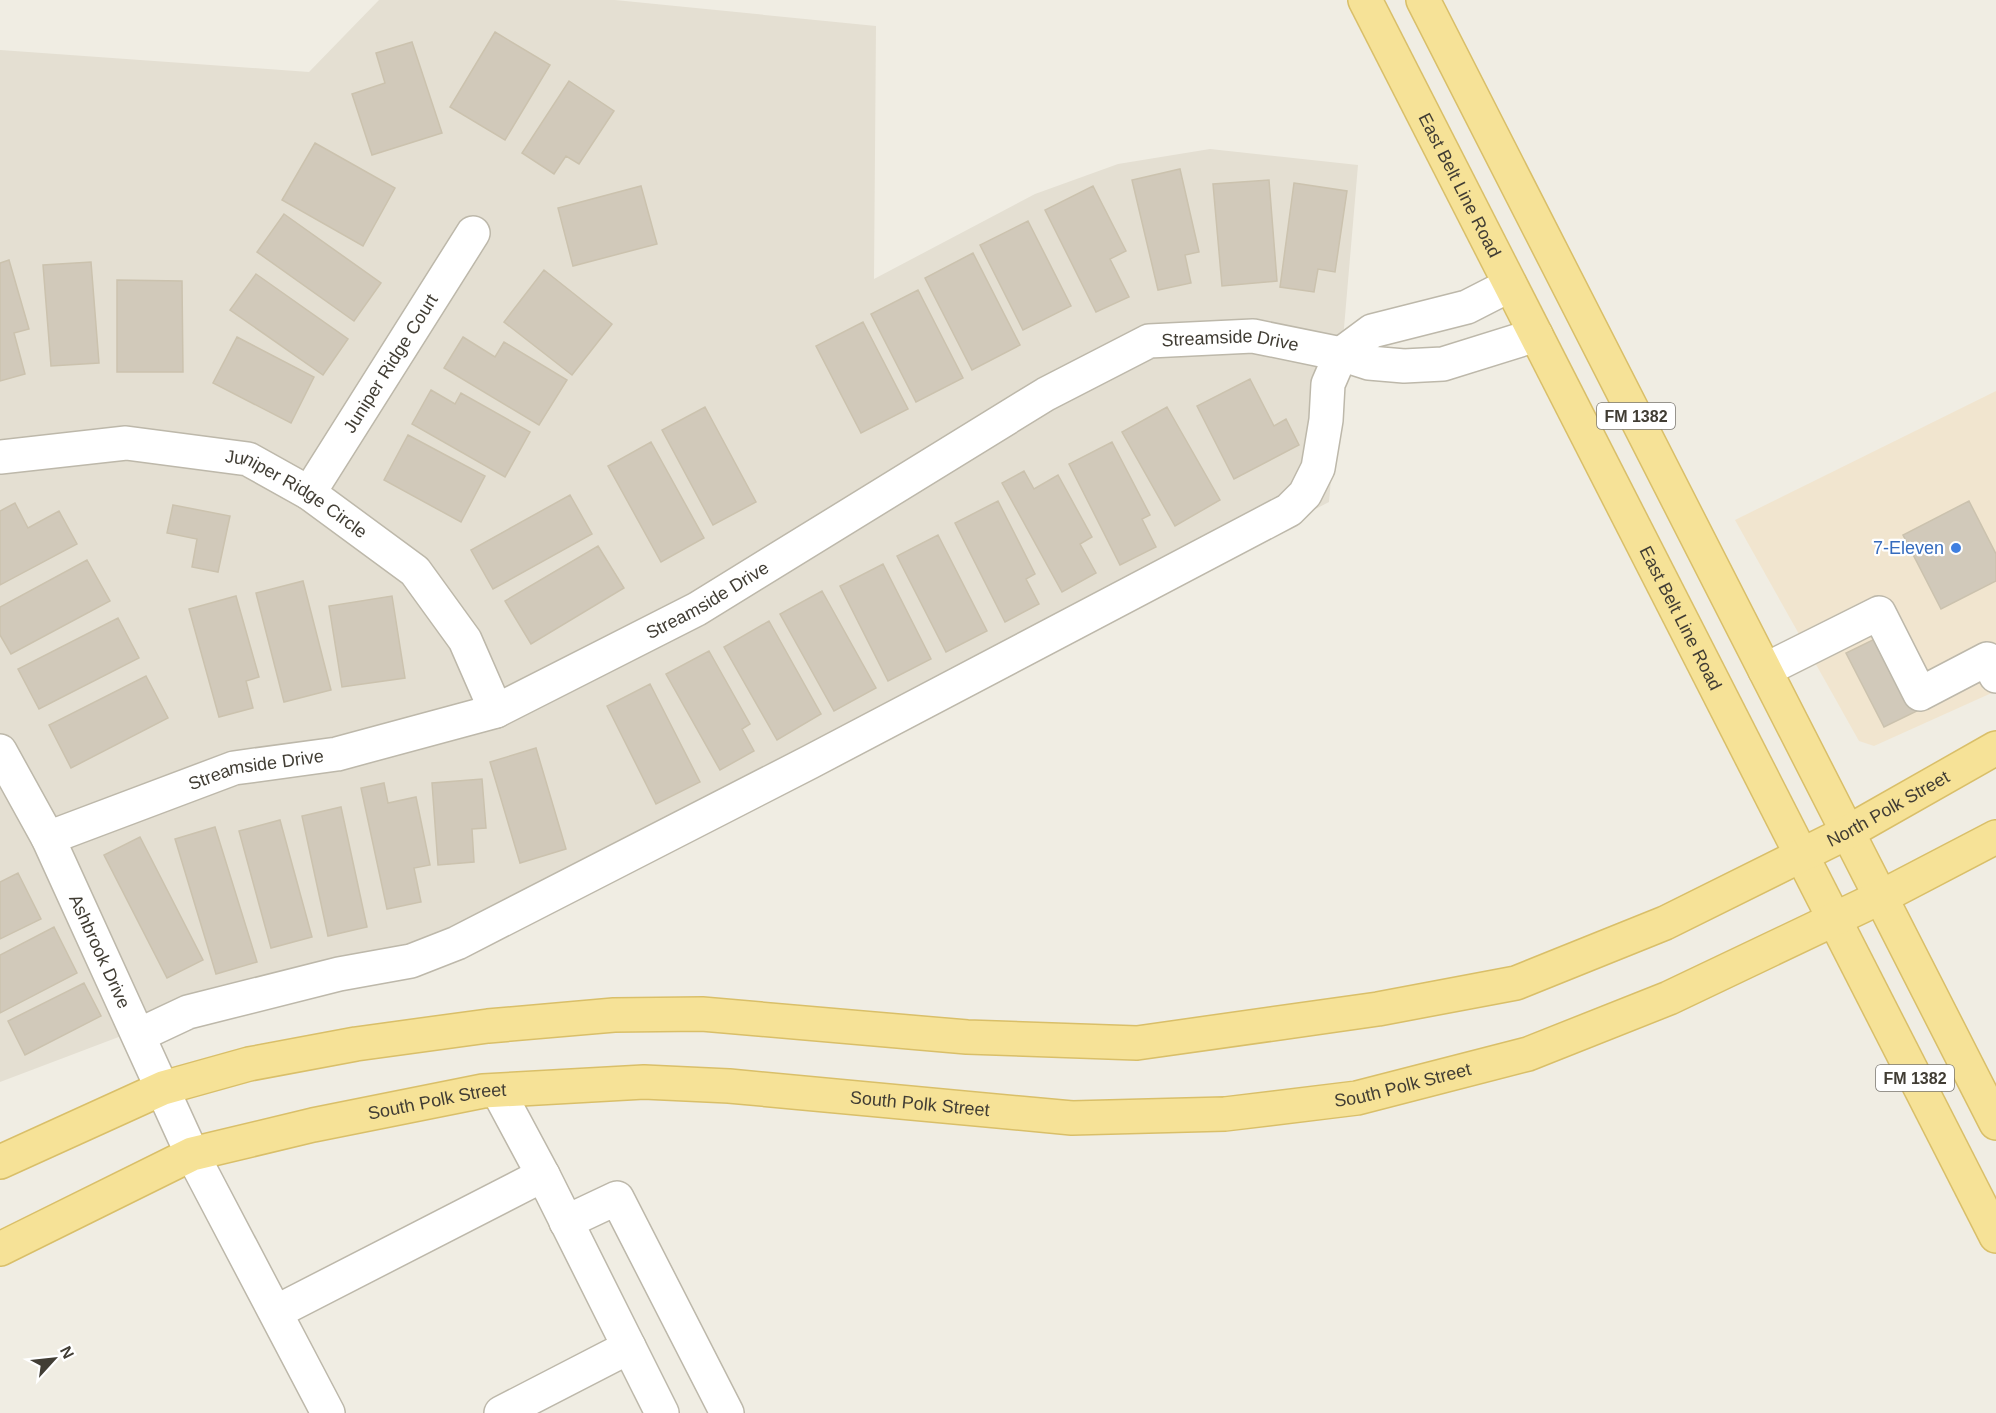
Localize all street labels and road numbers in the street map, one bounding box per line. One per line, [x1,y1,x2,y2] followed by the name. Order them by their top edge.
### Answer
[1414,110,1505,261] street label: East Belt Line Road
[339,291,442,437] street label: Juniper Ridge Court
[1161,326,1300,355] street label: Streamside Drive
[1597,403,1675,429] road number: FM 1382
[224,446,371,542] street label: Juniper Ridge Circle
[1635,543,1726,694] street label: East Belt Line Road
[643,557,772,643] street label: Streamside Drive
[186,746,325,794] street label: Streamside Drive
[1824,767,1953,851] street label: North Polk Street
[65,891,134,1012] street label: Ashbrook Drive
[1333,1059,1473,1111] street label: South Polk Street
[1876,1065,1954,1091] road number: FM 1382
[366,1080,507,1124] street label: South Polk Street
[849,1087,991,1120] street label: South Polk Street

